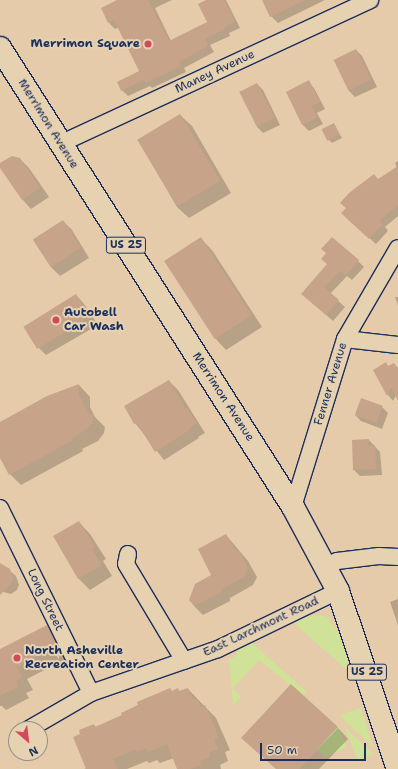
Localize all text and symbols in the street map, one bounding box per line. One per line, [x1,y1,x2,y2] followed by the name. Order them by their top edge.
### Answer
[31,37,140,51] place label: Merrimon Square
[143,39,153,49] marker: Merrimon Square
[173,47,257,97] street label: Maney Avenue
[15,76,81,172] street label: Merrimon Avenue
[105,236,147,254] road number: US 25
[64,306,124,334] place label: Autobell Car Wash
[51,315,61,325] marker: Autobell Car Wash
[312,341,350,427] street label: Fenner Avenue
[189,350,257,444] street label: Merrimon Avenue
[24,567,66,633] street label: Long Street
[201,594,321,660] street label: East Larchmont Road
[25,644,139,672] place label: North Asheville Recreation Center
[12,653,22,663] marker: North Asheville Recreation Center
[346,663,388,681] road number: US 25
[8,721,48,761] north arrow
[262,735,368,761] scale bar
[26,742,41,760] text: N
[267,742,297,758] text: 50 m

